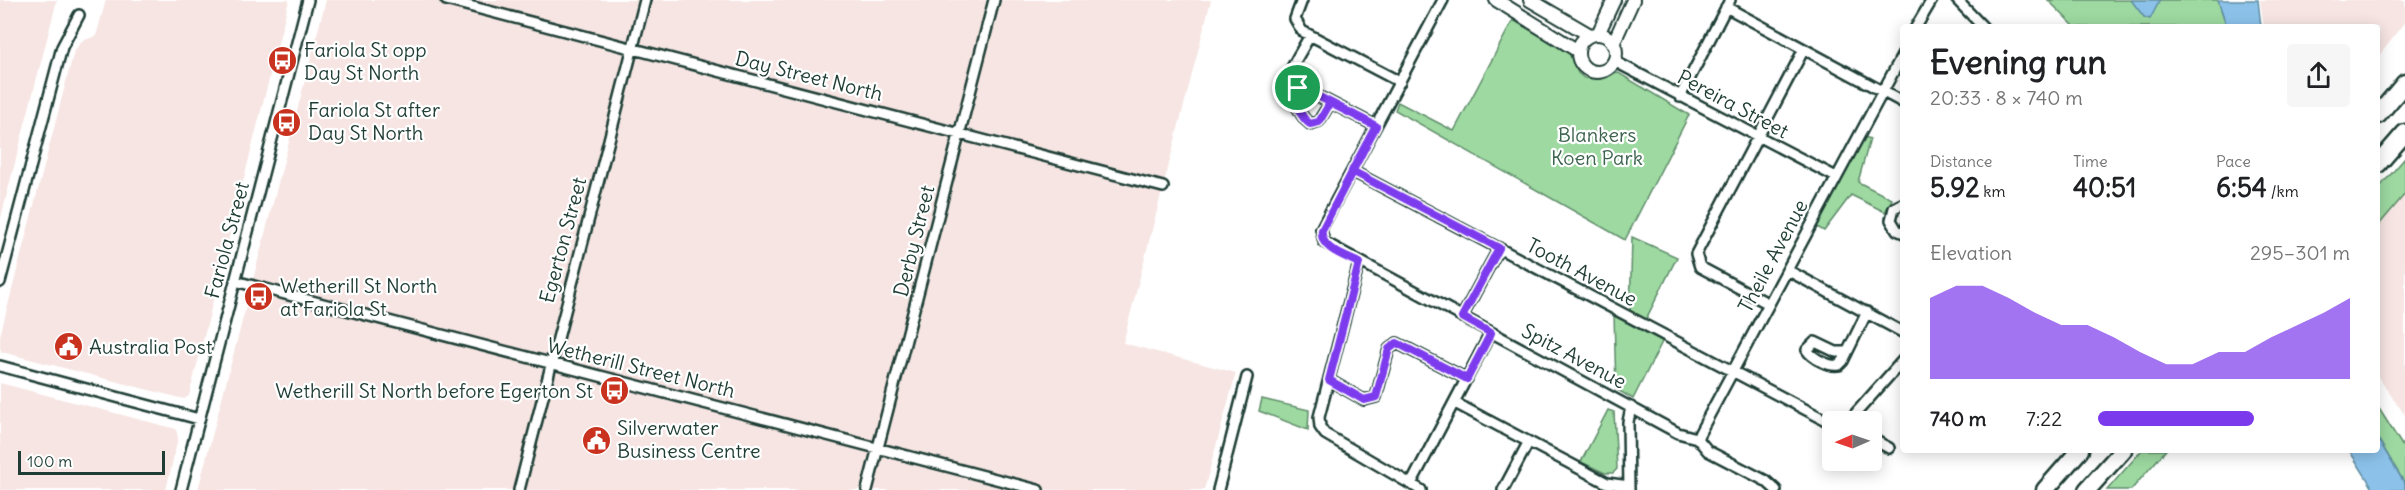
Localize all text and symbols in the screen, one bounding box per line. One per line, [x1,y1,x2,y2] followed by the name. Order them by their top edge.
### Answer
[304,37,427,85] place label: Fariola St opp Day St North
[1930,41,2106,83] text: Evening run
[2287,44,2350,107] button: share
[267,45,299,77] bus stop icon: Fariola St opp Day St North
[733,45,885,106] street label: Day Street North
[1272,62,1323,113] pin
[1673,64,1793,143] street label: Pereira Street
[1281,71,1314,104] icon: arrive
[1930,85,2083,110] text: 20:33 · 8 × 740 m
[308,97,440,145] place label: Fariola St after Day St North
[271,106,303,138] bus stop icon: Fariola St after Day St North
[1551,122,1643,170] park label: Blankers Koen Park
[1930,151,1992,171] text: Distance
[2073,151,2108,171] text: Time
[2216,151,2251,171] text: Pace
[1930,171,1980,204] text: 5.92
[2073,171,2136,204] text: 40:51
[2216,171,2267,204] text: 6:54
[534,174,591,306] street label: Egerton Street
[199,179,254,301] street label: Fariola Street
[1980,181,2006,201] text: km
[2267,181,2299,201] text: /km
[888,182,939,299] street label: Derby Street
[1732,195,1813,317] street label: Theile Avenue
[1523,232,1642,311] street label: Tooth Avenue
[1930,240,2012,265] text: Elevation
[2250,240,2350,265] text: 295–301 m
[280,273,437,321] place label: Wetherill St North at Fariola St
[243,281,275,313] bus stop icon: Wetherill St North at Fariola St
[1518,318,1631,394] street label: Spitz Avenue
[52,331,84,363] public building icon: Australia Post
[544,332,738,403] street label: Wetherill Street North
[89,334,213,359] place label: Australia Post
[598,375,630,407] bus stop icon: Wetherill St North before Egerton St
[275,378,593,403] place label: Wetherill St North before Egerton St
[1930,406,1986,431] text: 740 m
[2026,406,2062,431] text: 7:22
[1822,411,1882,471] north arrow
[1822,411,1882,471] map controls
[617,415,761,463] place label: Silverwater Business Centre
[580,424,612,456] public building icon: Silverwater Business Centre
[18,448,165,476] scale bar
[27,451,72,471] text: 100 m

